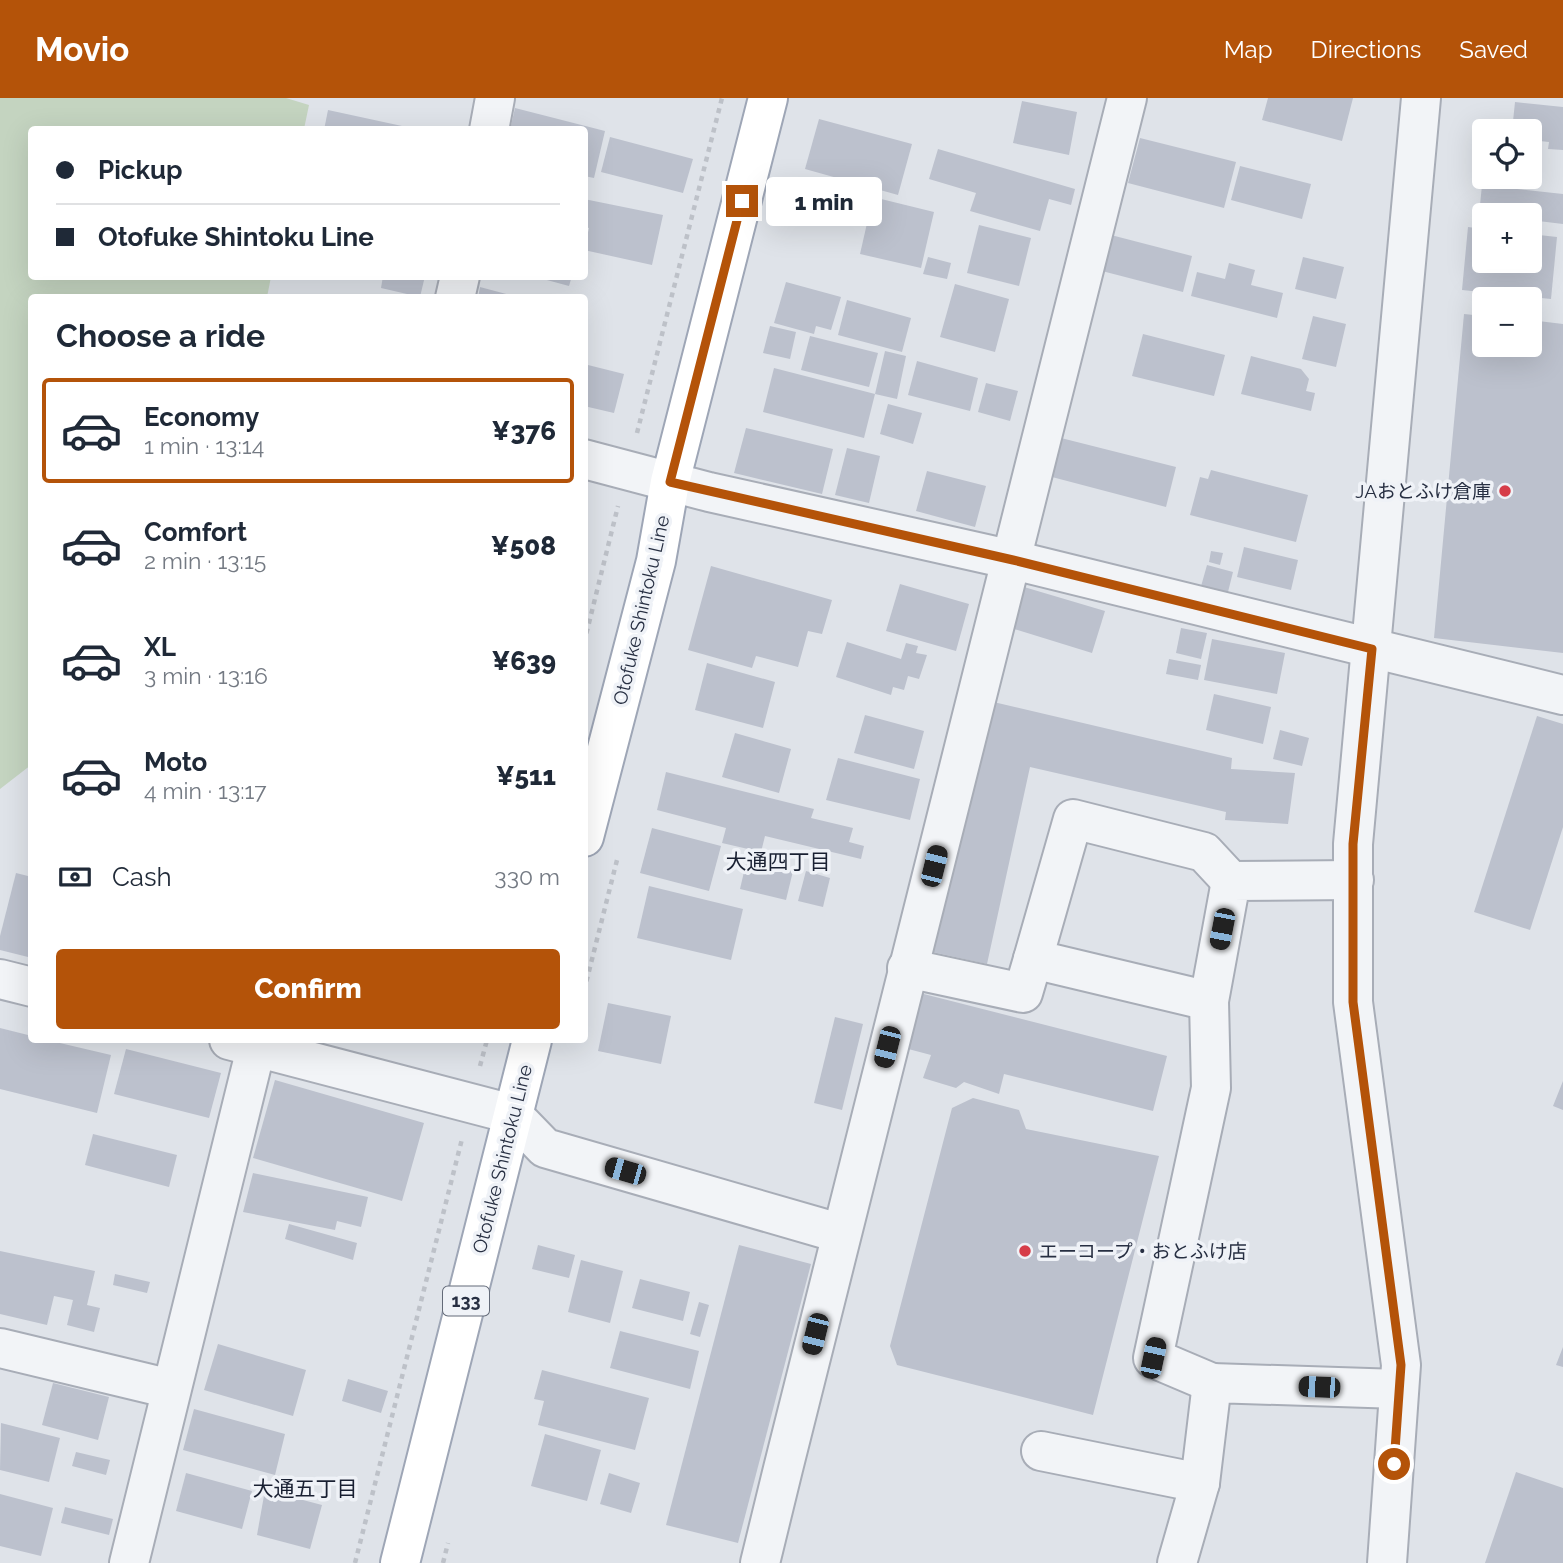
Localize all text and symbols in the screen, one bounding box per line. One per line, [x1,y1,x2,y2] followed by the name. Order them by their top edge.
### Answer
[35,30,129,69] text: Movio
[1224,35,1273,64] text: Map
[1311,35,1421,64] text: Directions
[1459,35,1528,64] text: Saved
[1472,119,1542,357] map controls
[1472,119,1542,189] button: locate
[98,155,183,185] text: Pickup
[766,176,882,226] callout: 1 min
[726,185,758,217] route end
[794,188,854,215] text: 1 min
[1472,203,1542,273] button: +
[98,222,374,252] text: Otofuke Shintoku Line
[1472,287,1542,357] button: −
[56,317,265,354] text: Choose a ride
[60,399,123,462] icon: car
[144,402,259,432] text: Economy
[492,416,556,446] text: ¥376
[144,432,264,459] text: 1 min · 13:14
[1355,480,1491,502] place label: JAおとふけ倉庫
[1497,483,1513,499] marker: JAおとふけ倉庫
[609,513,673,707] street label: Otofuke Shintoku Line
[60,514,123,577] icon: car
[144,517,247,547] text: Comfort
[491,531,556,561] text: ¥508
[144,547,266,574] text: 2 min · 13:15
[60,629,123,692] icon: car
[144,632,176,662] text: XL
[491,646,556,676] text: ¥639
[144,662,268,689] text: 3 min · 13:16
[60,744,123,807] icon: car
[144,747,207,777] text: Moto
[496,761,556,791] text: ¥511
[144,777,267,804] text: 4 min · 13:17
[919,843,950,889] car
[726,849,831,874] district label: 大通四丁目
[56,858,94,896] icon: cash
[112,862,172,892] text: Cash
[494,863,560,890] text: 330 m
[1208,906,1237,952] car
[56,949,560,1029] button: Confirm
[872,1024,903,1070] car
[468,1062,536,1256] street label: Otofuke Shintoku Line
[602,1155,649,1187] car
[1039,1240,1247,1262] place label: エーコープ・おとふけ店
[1017,1243,1033,1259] marker: エーコープ・おとふけ店
[443,1286,489,1316] road number: 133
[800,1311,831,1357] car
[1139,1335,1168,1381] car
[1298,1376,1341,1398] car
[1378,1448,1410,1480] route start
[253,1476,358,1501] district label: 大通五丁目

